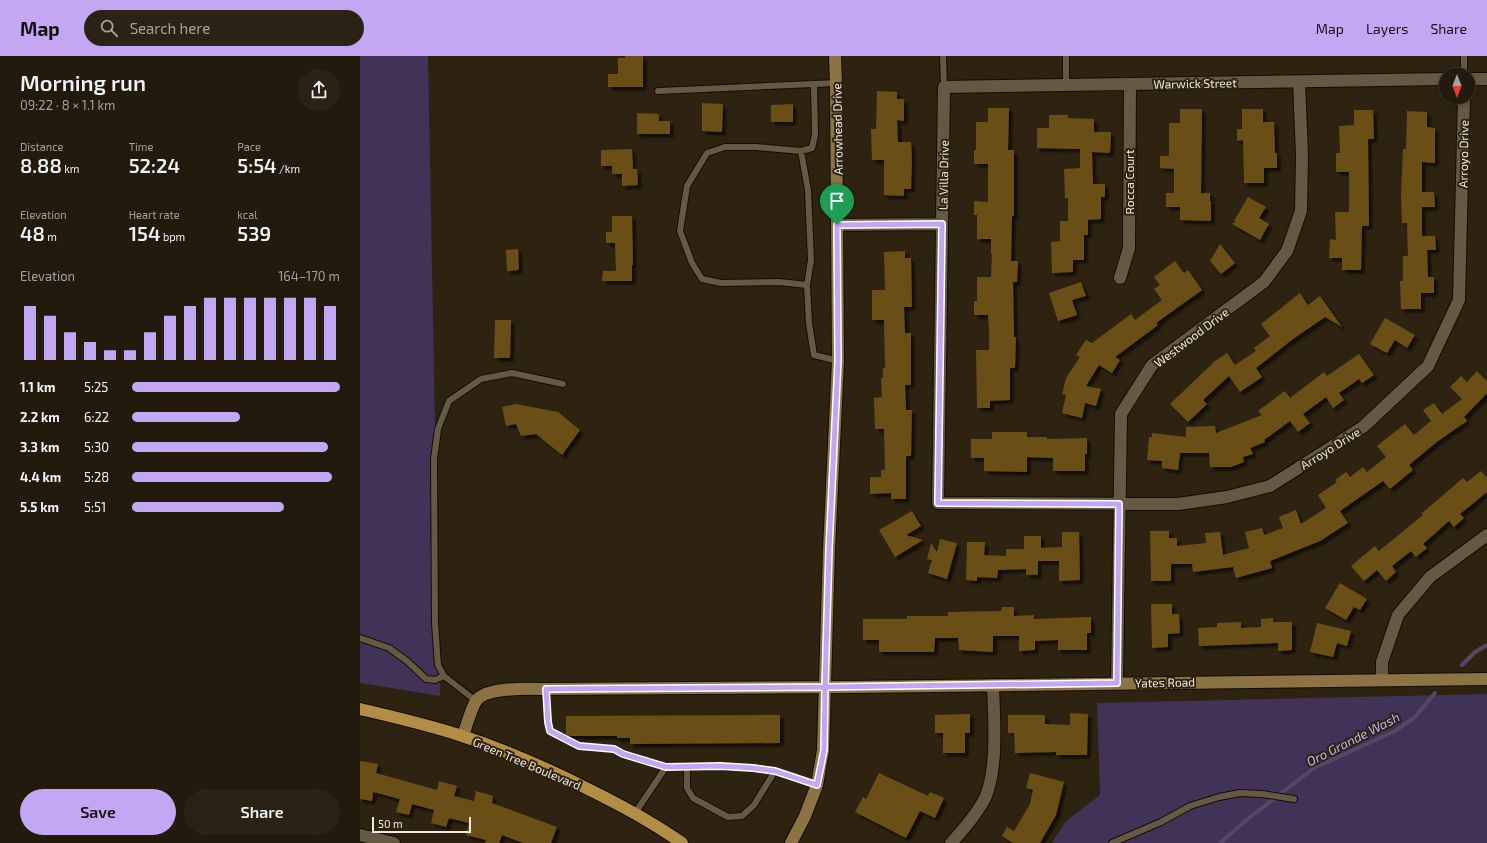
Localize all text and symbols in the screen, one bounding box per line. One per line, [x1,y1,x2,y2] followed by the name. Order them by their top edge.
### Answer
[84,10,364,46] search box
[20,17,60,40] text: Map
[98,17,120,39] icon: search
[130,19,210,37] text: Search here
[1316,20,1344,37] text: Map
[1366,20,1408,37] text: Layers
[1430,20,1467,37] text: Share
[1439,68,1475,104] north arrow
[1439,68,1475,104] map controls
[20,69,146,95] text: Morning run
[298,69,340,111] button: share
[1153,75,1237,91] street label: Warwick Street
[829,83,845,175] street label: Arrowhead Drive
[20,97,115,113] text: 09:22 · 8 × 1.1 km
[1455,120,1471,188] street label: Arroyo Drive
[20,140,63,153] text: Distance
[129,140,153,153] text: Time
[237,140,261,153] text: Pace
[935,140,951,210] street label: La Villa Drive
[1122,149,1136,214] street label: Rocca Court
[20,153,62,177] text: 8.88
[129,153,180,177] text: 52:24
[237,153,277,177] text: 5:54
[62,162,79,175] text: km
[277,162,300,175] text: /km
[820,184,854,225] pin
[826,190,848,212] icon: arrive
[20,208,67,221] text: Elevation
[129,208,180,221] text: Heart rate
[237,208,257,221] text: kcal
[20,221,45,245] text: 48
[129,221,160,245] text: 154
[237,221,271,245] text: 539
[45,230,57,243] text: m
[160,230,185,243] text: bpm
[20,268,75,284] text: Elevation
[278,268,340,284] text: 164–170 m
[1151,304,1231,370] street label: Westwood Drive
[20,379,55,395] text: 1.1 km
[84,379,108,395] text: 5:25
[20,409,60,425] text: 2.2 km
[84,409,109,425] text: 6:22
[1297,424,1363,472] street label: Arroyo Drive
[20,439,59,455] text: 3.3 km
[84,439,109,455] text: 5:30
[20,469,61,485] text: 4.4 km
[84,469,109,485] text: 5:28
[20,499,59,515] text: 5.5 km
[84,499,106,515] text: 5:51
[1135,674,1195,690] street label: Yates Road
[1304,709,1402,769] water label: Oro Grande Wash
[471,734,583,792] street label: Green Tree Boulevard
[20,789,176,835] button: Save
[184,789,340,835] button: Share
[372,815,471,834] scale bar
[378,817,403,830] text: 50 m

